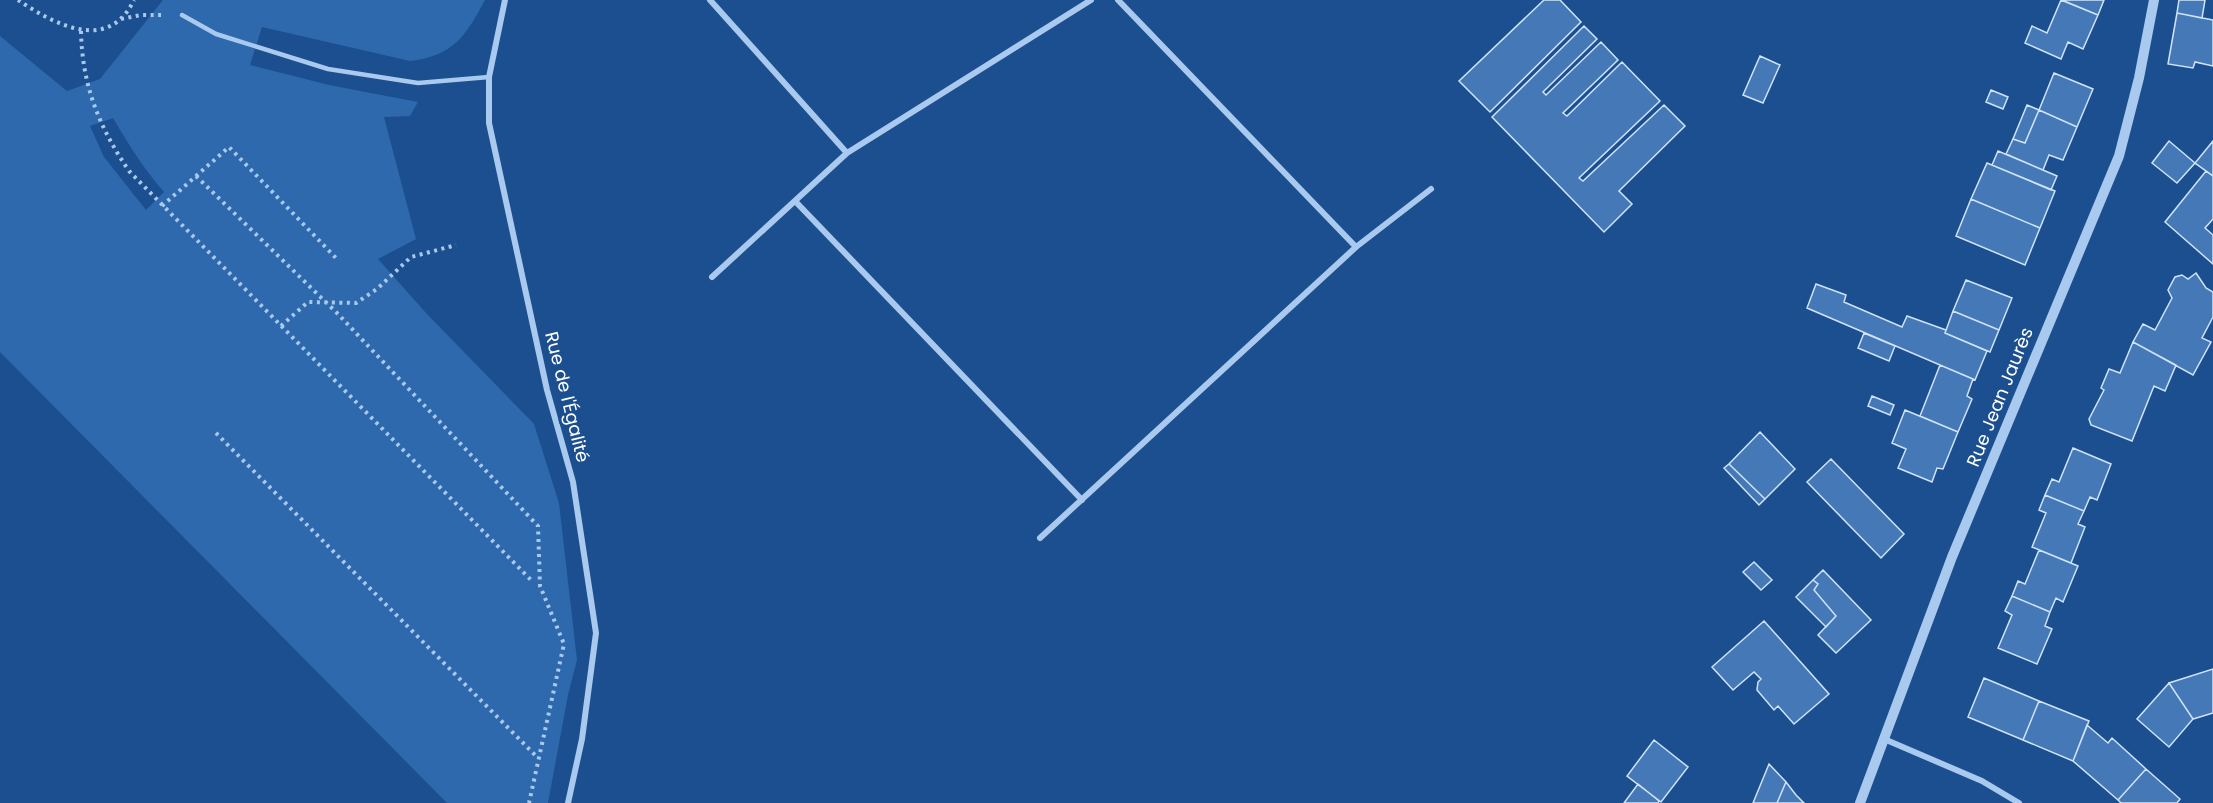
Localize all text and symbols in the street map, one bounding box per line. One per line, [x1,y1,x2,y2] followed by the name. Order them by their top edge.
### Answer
[1960,323,2039,470] street label: Rue Jean Jaurès
[539,329,596,465] street label: Rue de l'Égalité

